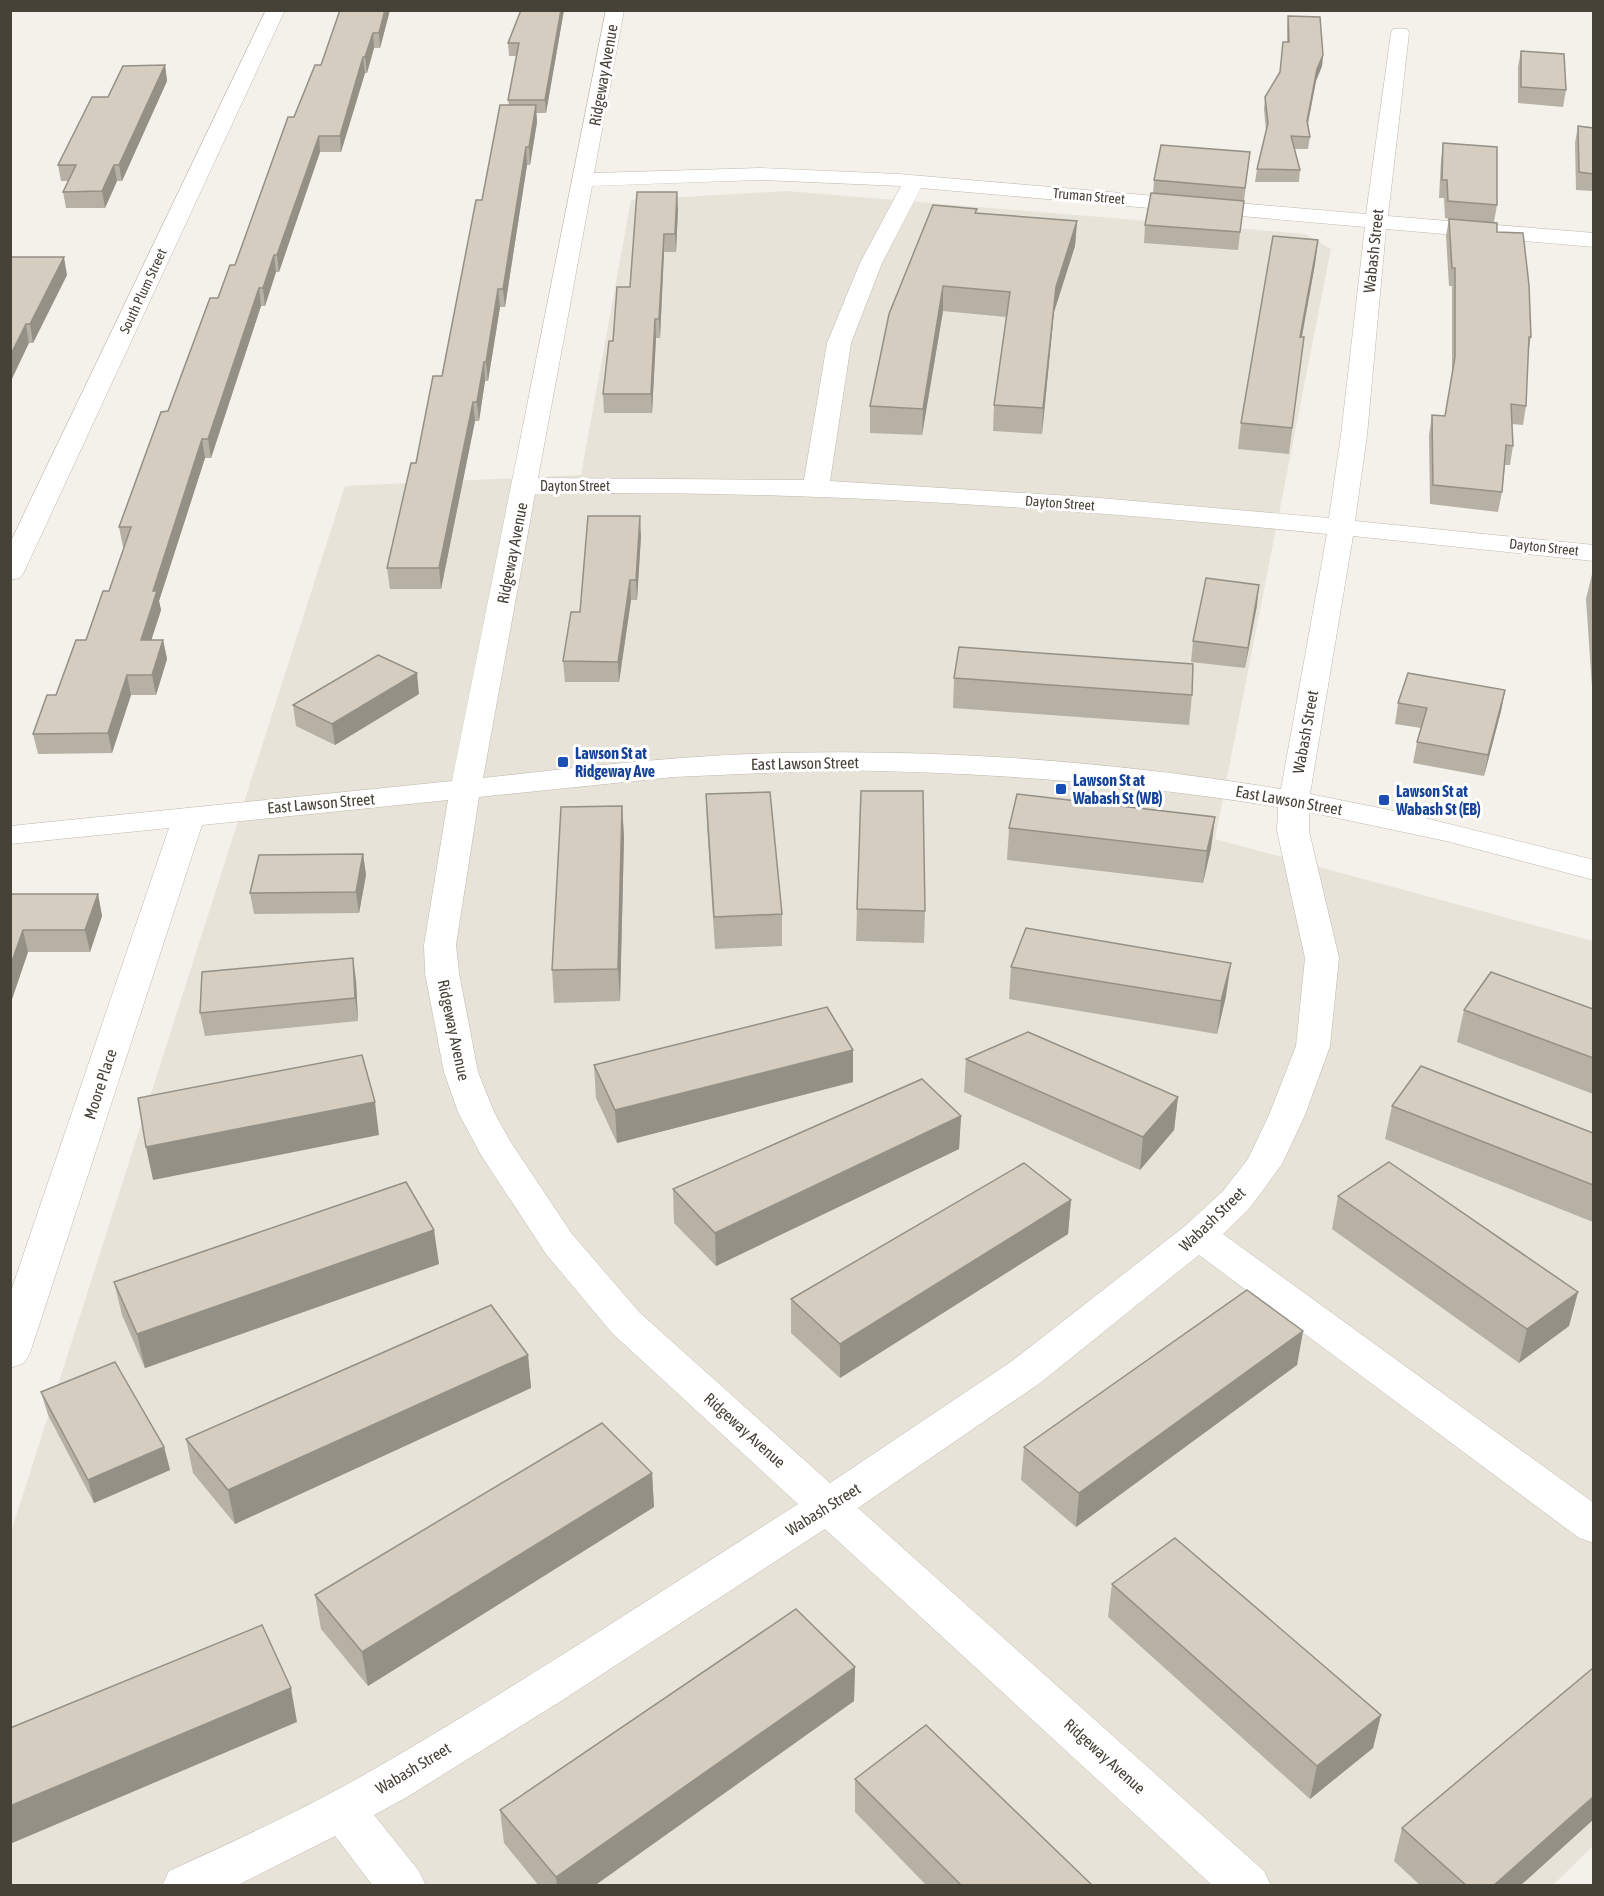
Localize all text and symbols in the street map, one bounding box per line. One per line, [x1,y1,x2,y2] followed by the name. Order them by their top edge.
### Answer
[585,23,622,127] street label: Ridgeway Avenue
[1052,185,1126,207] street label: Truman Street
[1360,208,1386,294] street label: Wabash Street
[116,246,170,336] street label: South Plum Street
[540,478,610,494] street label: Dayton Street
[1025,493,1095,513] street label: Dayton Street
[493,501,532,605] street label: Ridgeway Avenue
[1508,535,1580,559] street label: Dayton Street
[1289,689,1321,775] street label: Wabash Street
[575,744,655,780] place label: Lawson St at Ridgeway Ave
[751,753,860,773] street label: East Lawson Street
[556,755,570,769] marker: Lawson St at Ridgeway Ave
[1072,771,1163,807] place label: Lawson St at Wabash St (WB)
[1054,782,1068,796] marker: Lawson St at Wabash St (WB)
[1234,782,1344,818] street label: East Lawson Street
[1395,782,1481,818] place label: Lawson St at Wabash St (EB)
[266,789,376,817] street label: East Lawson Street
[1377,793,1391,807] marker: Lawson St at Wabash St (EB)
[434,978,473,1082] street label: Ridgeway Avenue
[80,1047,120,1121] street label: Moore Place
[1175,1183,1249,1255] street label: Wabash Street
[700,1389,789,1472] street label: Ridgeway Avenue
[782,1479,864,1539] street label: Wabash Street
[1060,1715,1149,1798] street label: Ridgeway Avenue
[372,1738,454,1797] street label: Wabash Street

